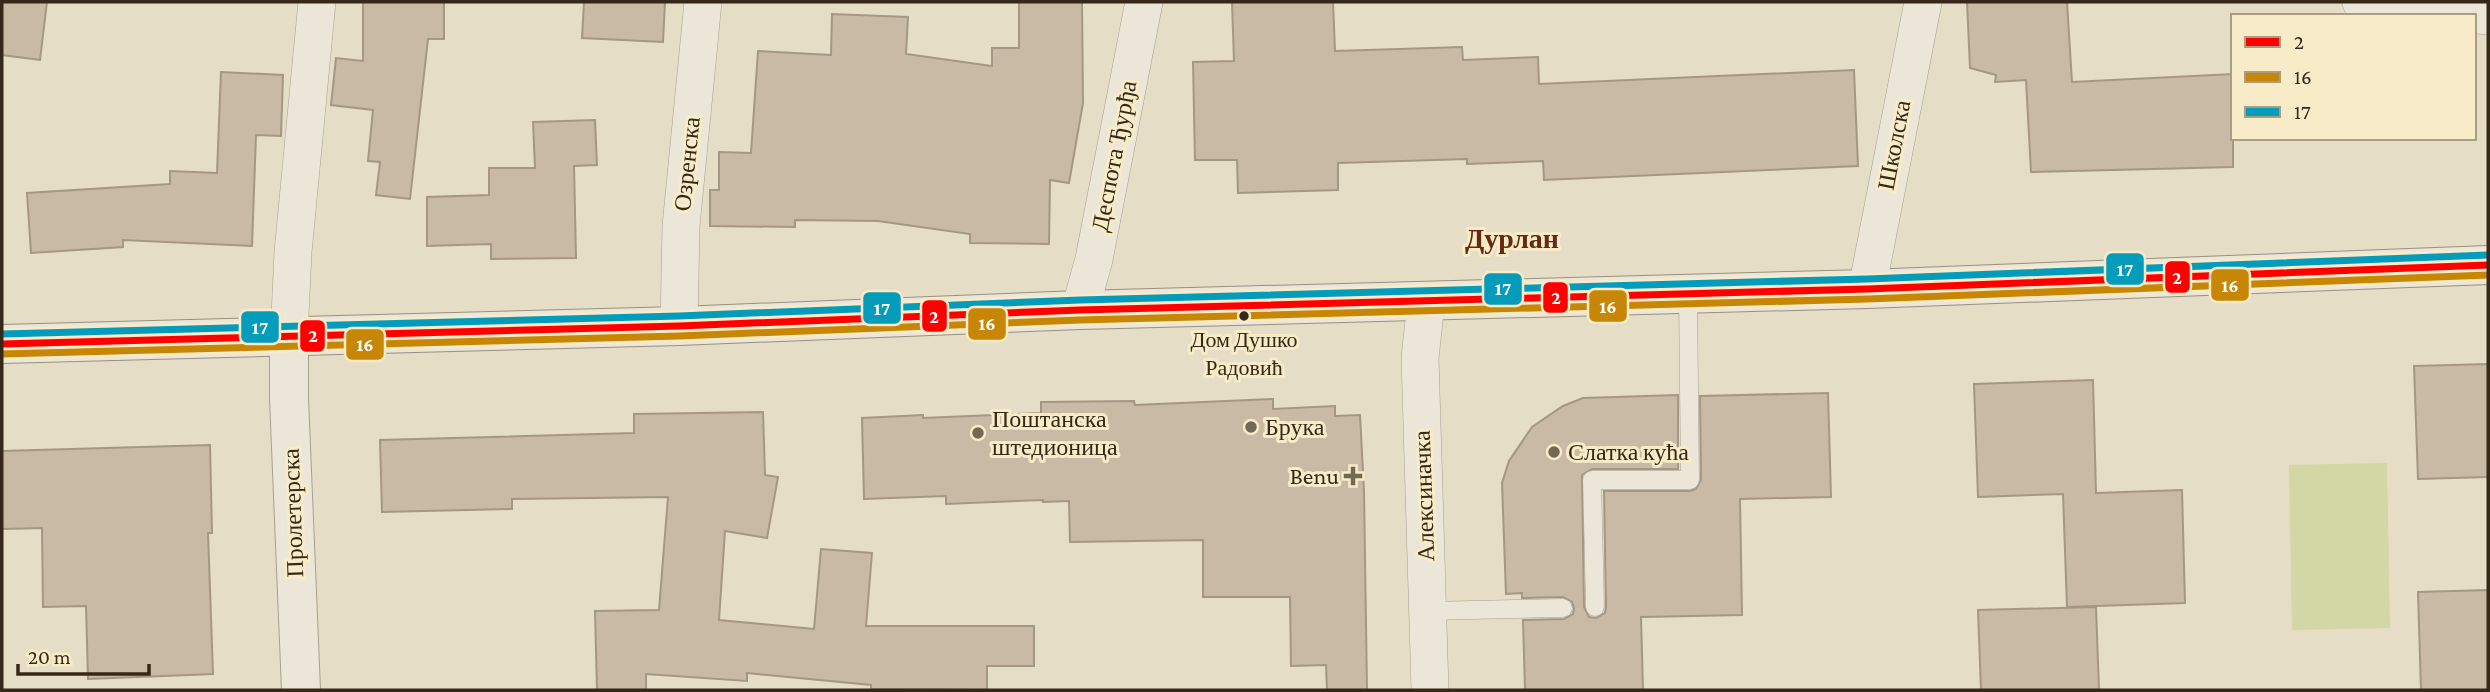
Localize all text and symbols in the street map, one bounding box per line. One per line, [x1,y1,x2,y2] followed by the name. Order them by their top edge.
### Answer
[2231,14,2476,140] legend
[2294,30,2304,54] text: 2
[2294,65,2312,89] text: 16
[1086,78,1141,234] street label: Деспота Ђурђа
[1872,97,1916,192] street label: Школска
[2294,100,2311,124] text: 17
[668,115,705,213] street label: Озренска
[1465,223,1559,254] district label: Дурлан
[2105,252,2145,286] line badge: 17
[2117,259,2133,280] text: 17
[2164,260,2191,294] line badge: 2
[2172,267,2182,288] text: 2
[2210,268,2250,302] line badge: 16
[1483,272,1523,306] line badge: 17
[2221,275,2239,296] text: 16
[1495,278,1511,299] text: 17
[1542,281,1569,314] line badge: 2
[1551,287,1561,308] text: 2
[1588,289,1628,323] line badge: 16
[862,291,902,325] line badge: 17
[1599,296,1617,317] text: 16
[874,298,890,319] text: 17
[921,299,948,333] line badge: 2
[929,306,939,327] text: 2
[967,307,1007,341] line badge: 16
[1237,309,1251,323] marker: Дом Душко Радовић
[240,310,280,344] line badge: 17
[978,313,996,334] text: 16
[252,317,268,338] text: 17
[299,319,326,353] line badge: 2
[308,325,318,346] text: 2
[1190,327,1298,380] place label: Дом Душко Радовић
[345,328,385,361] line badge: 16
[356,334,374,355] text: 16
[992,405,1118,460] place label: Поштанска штедионица
[1265,413,1325,440] place label: Брука
[1243,419,1259,435] marker: Брука
[970,425,986,441] marker: Поштанска штедионица
[1408,430,1439,562] street label: Алексиначка
[1568,438,1689,465] place label: Слатка кућа
[1546,444,1562,460] marker: Слатка кућа
[277,448,308,578] street label: Пролетерска
[1290,462,1339,489] place label: Benu
[1345,468,1361,484] marker: Benu
[18,632,149,676] scale bar
[28,645,71,669] text: 20 m

